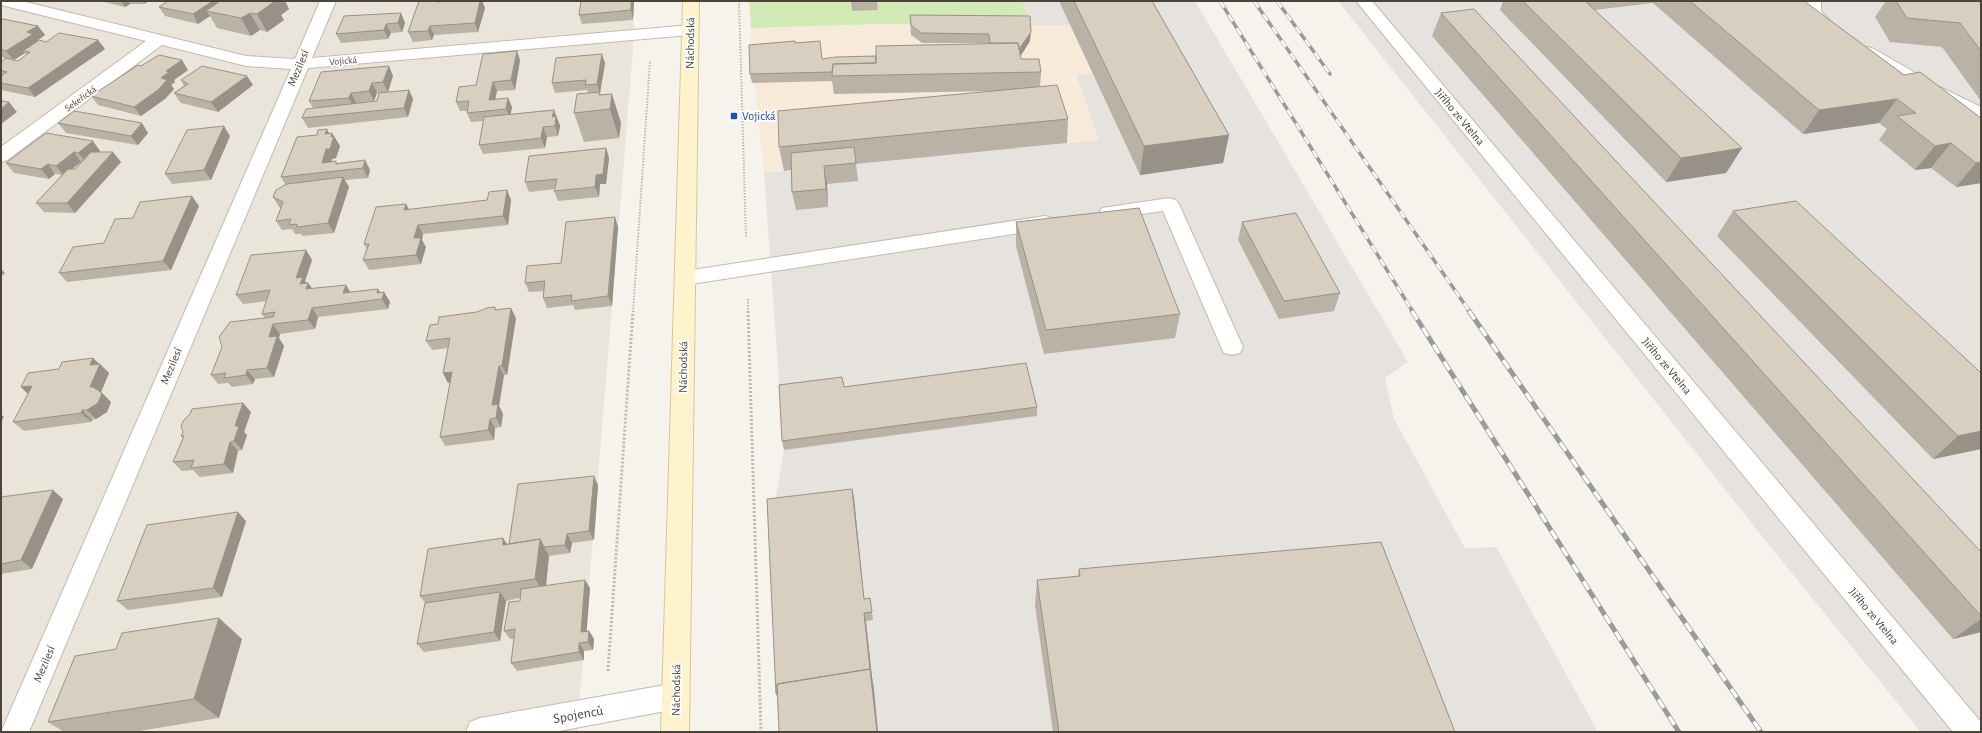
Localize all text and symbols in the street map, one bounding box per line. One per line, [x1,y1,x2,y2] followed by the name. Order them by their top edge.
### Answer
[684,17,696,69] street label: Náchodská
[285,48,311,88] street label: Mezilesí
[329,55,358,67] street label: Vojická
[63,84,99,114] street label: Sekeřická
[1433,86,1487,148] street label: Jiřího ze Vtelna
[742,110,776,123] place label: Vojická
[729,111,739,121] marker: Vojická
[1640,335,1694,397] street label: Jiřího ze Vtelna
[677,341,689,393] street label: Náchodská
[158,346,184,386] street label: Mezilesí
[1847,585,1901,647] street label: Jiřího ze Vtelna
[31,644,57,684] street label: Mezilesí
[670,664,682,716] street label: Náchodská
[552,704,604,726] street label: Spojenců

